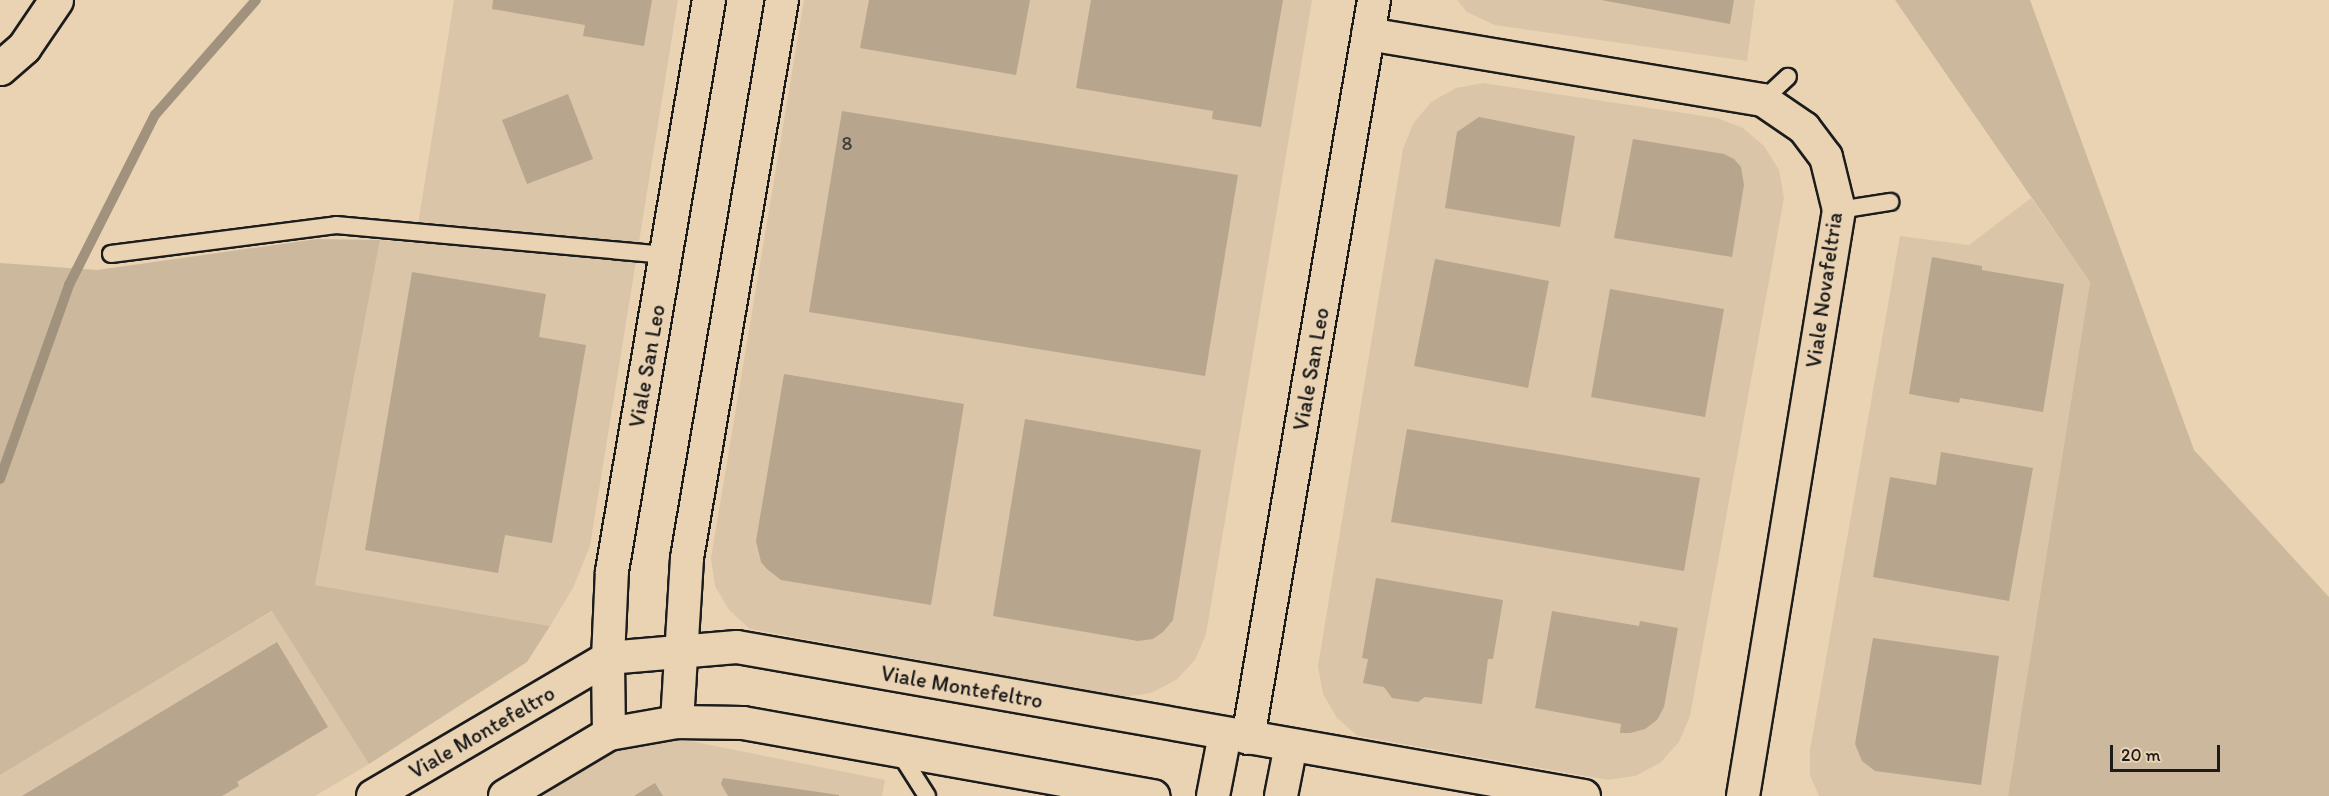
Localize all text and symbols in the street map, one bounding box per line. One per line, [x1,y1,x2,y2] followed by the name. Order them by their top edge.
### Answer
[842,131,852,155] house number: 8
[1800,211,1848,369] street label: Viale Novafeltria
[623,302,671,430] street label: Viale San Leo
[1287,305,1335,433] street label: Viale San Leo
[879,660,1045,714] street label: Viale Montefeltro
[404,680,560,784] street label: Viale Montefeltro
[2113,733,2222,771] scale bar
[2121,744,2161,766] text: 20 m

